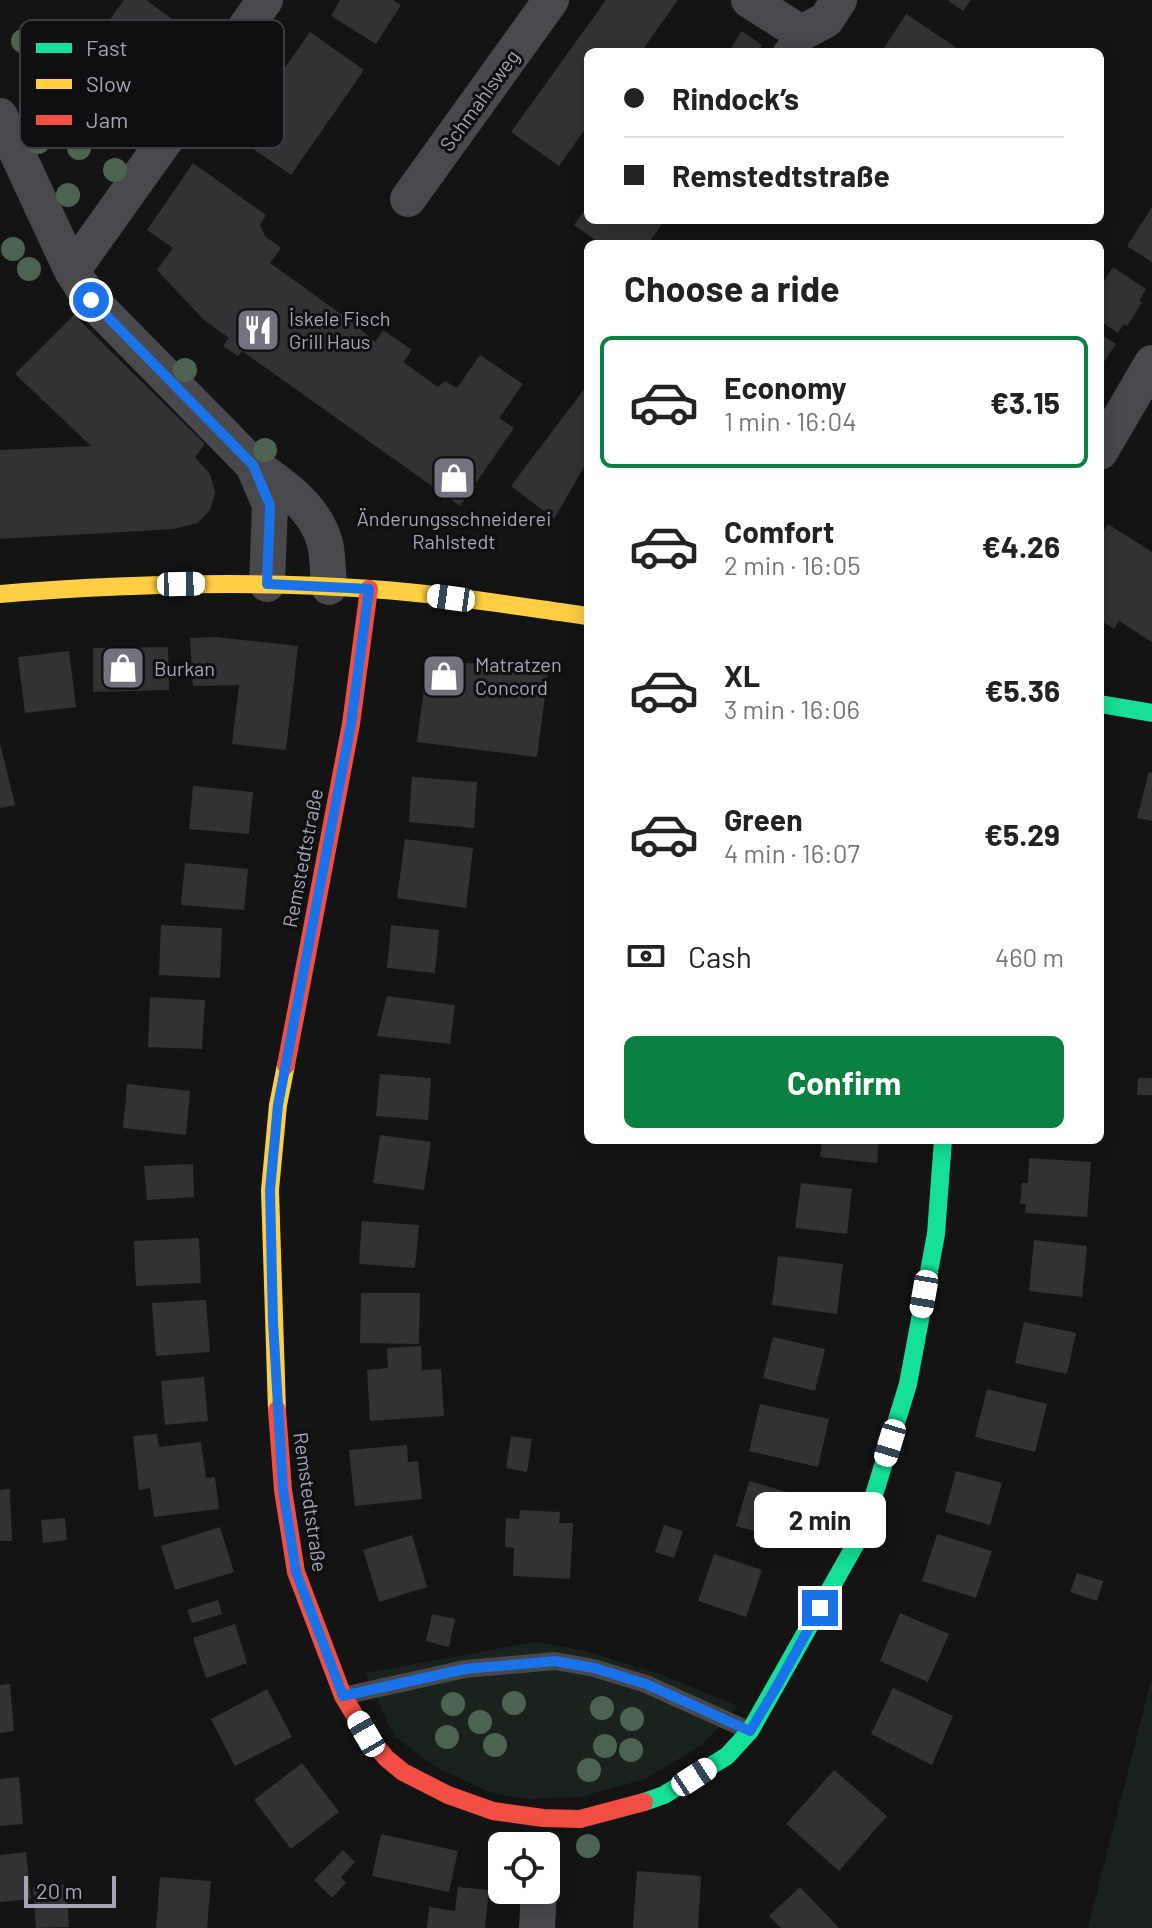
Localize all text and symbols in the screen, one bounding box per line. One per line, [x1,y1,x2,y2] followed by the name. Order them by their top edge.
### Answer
[20,20,284,148] legend
[86,34,128,60] text: Fast
[434,45,524,155] street label: Schmahlsweg
[86,70,131,96] text: Slow
[672,80,799,116] text: Rindock’s
[86,106,128,132] text: Jam
[672,157,890,193] text: Remstedtstraße
[624,266,840,309] text: Choose a ride
[73,282,109,318] route start
[234,306,282,354] restaurant icon: İskele Fisch Grill Haus
[289,306,391,353] place label: İskele Fisch Grill Haus
[628,366,700,438] icon: car
[724,369,847,405] text: Economy
[990,384,1060,420] text: €3.15
[724,405,857,436] text: 1 min · 16:04
[430,454,478,502] shop icon: Änderungsschneiderei Rahlstedt
[357,506,551,553] place label: Änderungsschneiderei Rahlstedt
[628,510,700,582] icon: car
[724,513,834,549] text: Comfort
[982,528,1060,564] text: €4.26
[724,549,861,580] text: 2 min · 16:05
[157,572,205,596] car
[426,583,476,613] car
[99,644,147,692] shop icon: Burkan
[420,652,468,700] shop icon: Matratzen Concord
[475,652,562,699] place label: Matratzen Concord
[628,654,700,726] icon: car
[154,656,215,680] place label: Burkan
[724,657,760,693] text: XL
[984,672,1060,708] text: €5.36
[724,693,860,724] text: 3 min · 16:06
[277,787,327,929] street label: Remstedtstraße
[628,798,700,870] icon: car
[724,801,803,837] text: Green
[984,816,1060,852] text: €5.29
[724,837,860,868] text: 4 min · 16:07
[624,934,668,978] icon: cash
[688,938,752,974] text: Cash
[995,941,1064,972] text: 460 m
[624,1036,1064,1128] button: Confirm
[908,1268,940,1320] car
[872,1417,908,1469] car
[289,1431,333,1573] street label: Remstedtstraße
[754,1492,886,1548] callout: 2 min
[789,1504,851,1535] text: 2 min
[802,1590,838,1626] route end
[344,1707,388,1761] car
[667,1754,721,1800] car
[488,1832,560,1904] map controls
[488,1832,560,1904] button: locate
[24,1872,116,1908] scale bar
[36,1877,83,1903] text: 20 m

